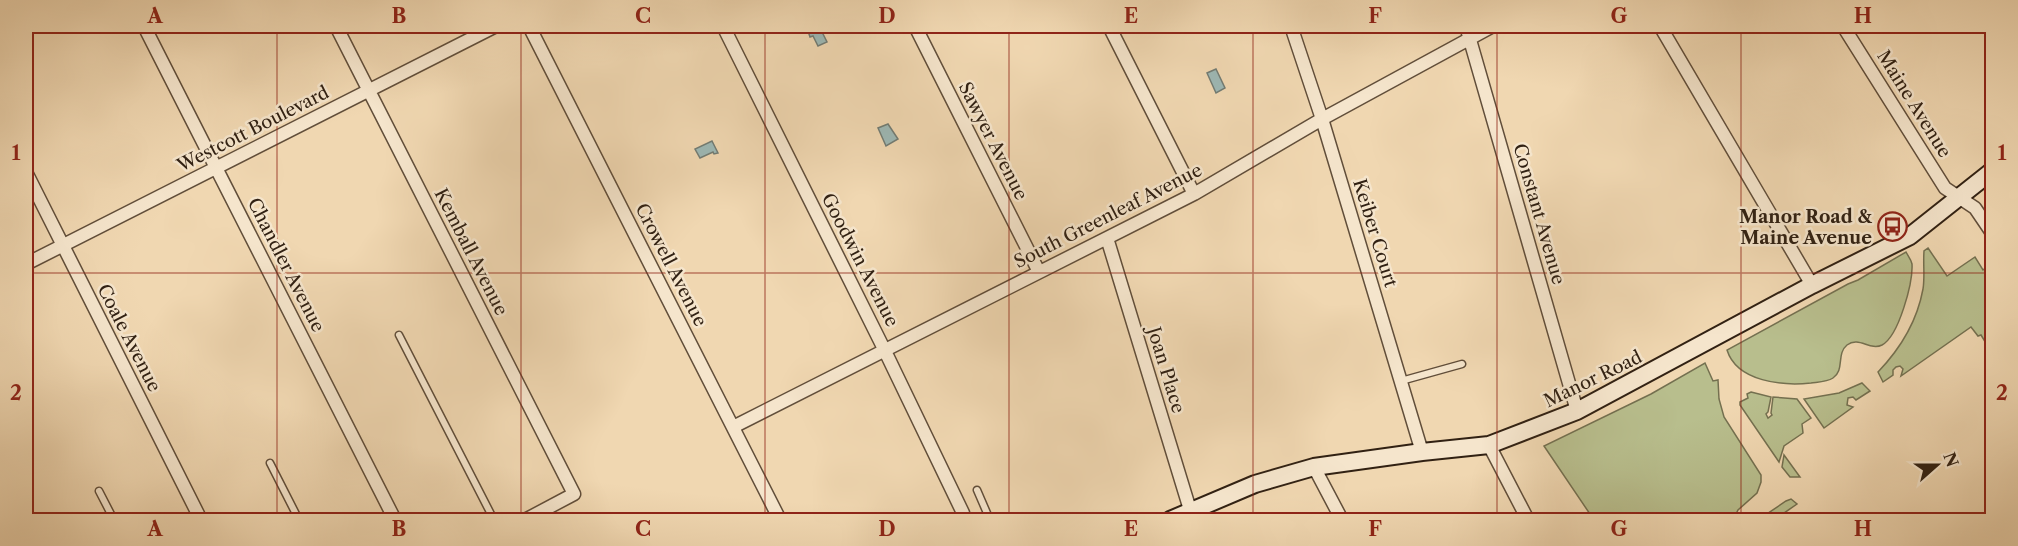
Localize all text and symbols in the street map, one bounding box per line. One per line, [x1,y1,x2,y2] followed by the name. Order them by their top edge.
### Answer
[146,4,163,28] text: A
[392,4,407,28] text: B
[635,4,651,28] text: C
[878,4,896,28] text: D
[1124,4,1138,28] text: E
[1368,4,1382,28] text: F
[1611,4,1628,28] text: G
[1854,4,1872,28] text: H
[1872,46,1956,162] street label: Maine Avenue
[954,78,1032,204] street label: Sawyer Avenue
[173,81,333,177] street label: Westcott Boulevard
[12,141,21,165] text: 1
[1508,141,1570,287] street label: Constant Avenue
[1998,141,2007,165] text: 1
[1010,159,1206,273] street label: South Greenleaf Avenue
[1348,176,1402,290] street label: Keiber Court
[430,185,512,319] street label: Kemball Avenue
[817,189,903,331] street label: Goodwin Avenue
[243,194,329,336] street label: Chandler Avenue
[631,200,711,330] street label: Crowell Avenue
[1739,206,1872,249] place label: Manor Road & Maine Avenue
[1877,211,1909,243] bus stop icon: Manor Road & Maine Avenue
[92,280,166,396] street label: Coale Avenue
[1142,321,1190,416] street label: Joan Place
[1540,346,1646,412] street label: Manor Road
[10,381,22,405] text: 2
[1996,381,2008,405] text: 2
[1907,435,1967,495] north arrow
[1939,450,1963,470] text: N
[146,517,163,541] text: A
[392,517,407,541] text: B
[635,517,651,541] text: C
[878,517,896,541] text: D
[1124,517,1138,541] text: E
[1368,517,1382,541] text: F
[1611,517,1628,541] text: G
[1854,517,1872,541] text: H

